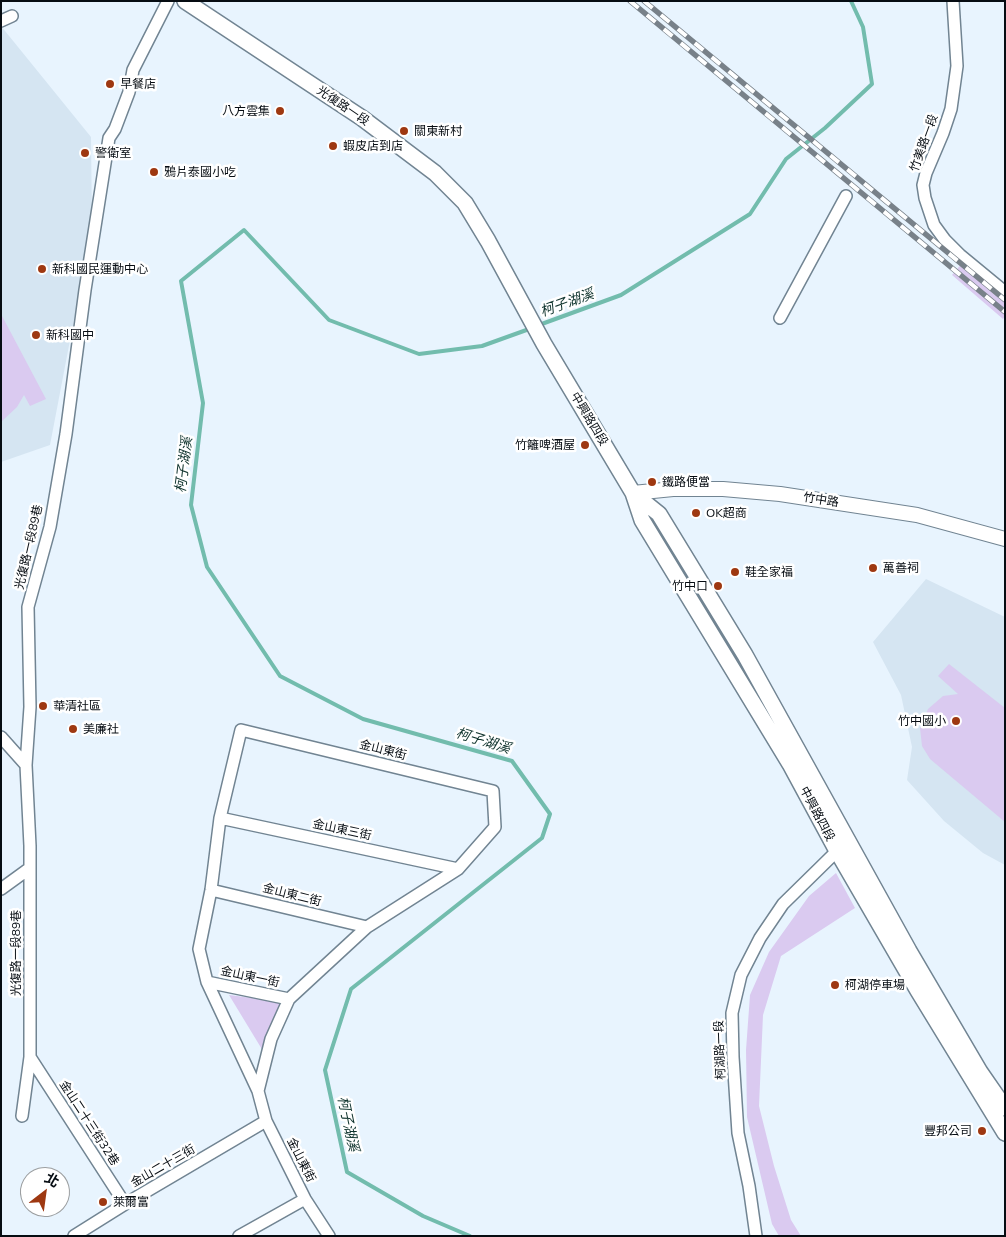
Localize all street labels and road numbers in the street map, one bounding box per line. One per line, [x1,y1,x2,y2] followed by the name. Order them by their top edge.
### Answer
[314,83,372,129] street label: 光復路一段
[907,112,941,174] street label: 竹美路一段
[567,390,611,448] street label: 中興路四段
[802,490,840,510] street label: 竹中路
[12,503,46,591] street label: 光復路一段89巷
[358,737,408,763] street label: 金山東街
[797,784,837,844] street label: 中興路四段
[311,817,373,843] street label: 金山東三街
[261,881,323,909] street label: 金山東二街
[9,910,23,996] street label: 光復路一段89巷
[219,964,281,990] street label: 金山東一街
[712,1020,728,1080] street label: 柯湖路一段
[56,1078,122,1168] street label: 金山二十三街32巷
[284,1135,318,1185] street label: 金山東街
[128,1142,198,1190] street label: 金山二十三街

